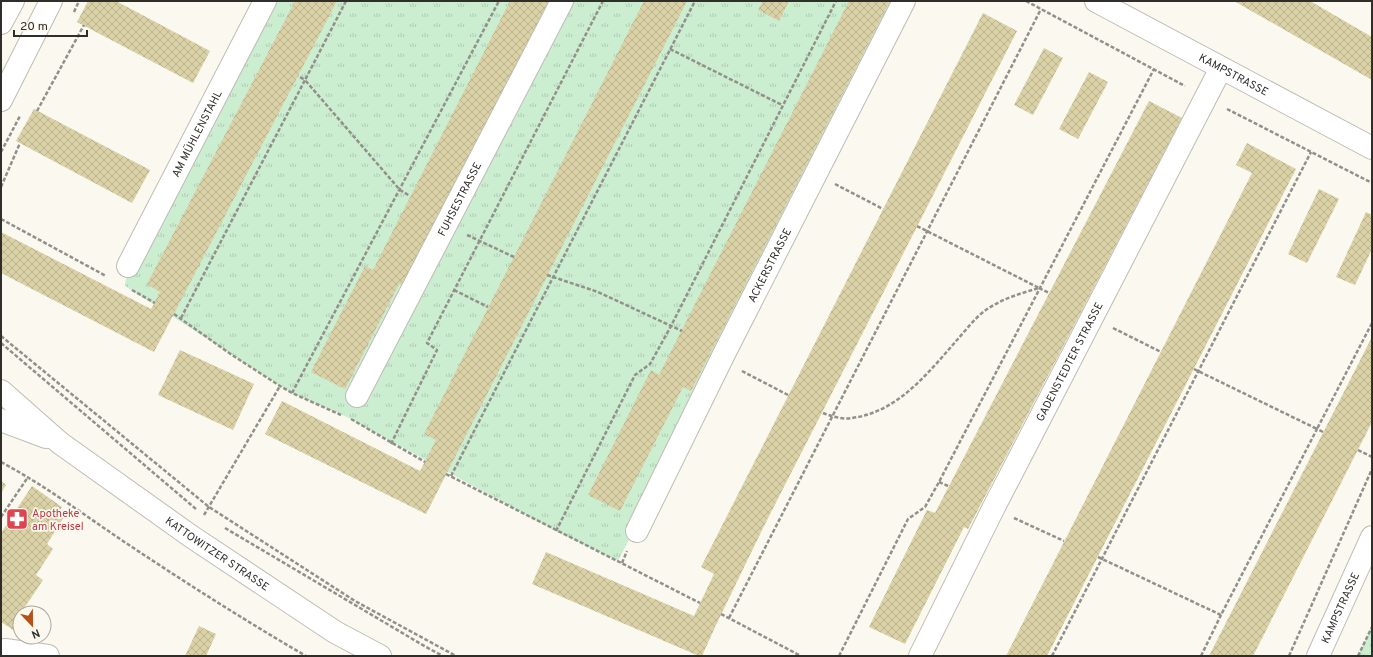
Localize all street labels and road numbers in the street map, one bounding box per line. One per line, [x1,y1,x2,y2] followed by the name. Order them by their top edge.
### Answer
[1196,51,1270,99] street label: KAMPSTRASSE
[169,88,226,180] street label: AM MÜHLENSTAHL
[435,160,485,239] street label: FUHSESTRASSE
[745,226,795,305] street label: ACKERSTRASSE
[1033,300,1107,424] street label: GADENSTEDTER STRASSE
[162,514,272,594] street label: KATTOWITZER STRASSE
[1319,570,1363,646] street label: KAMPSTRASSE

